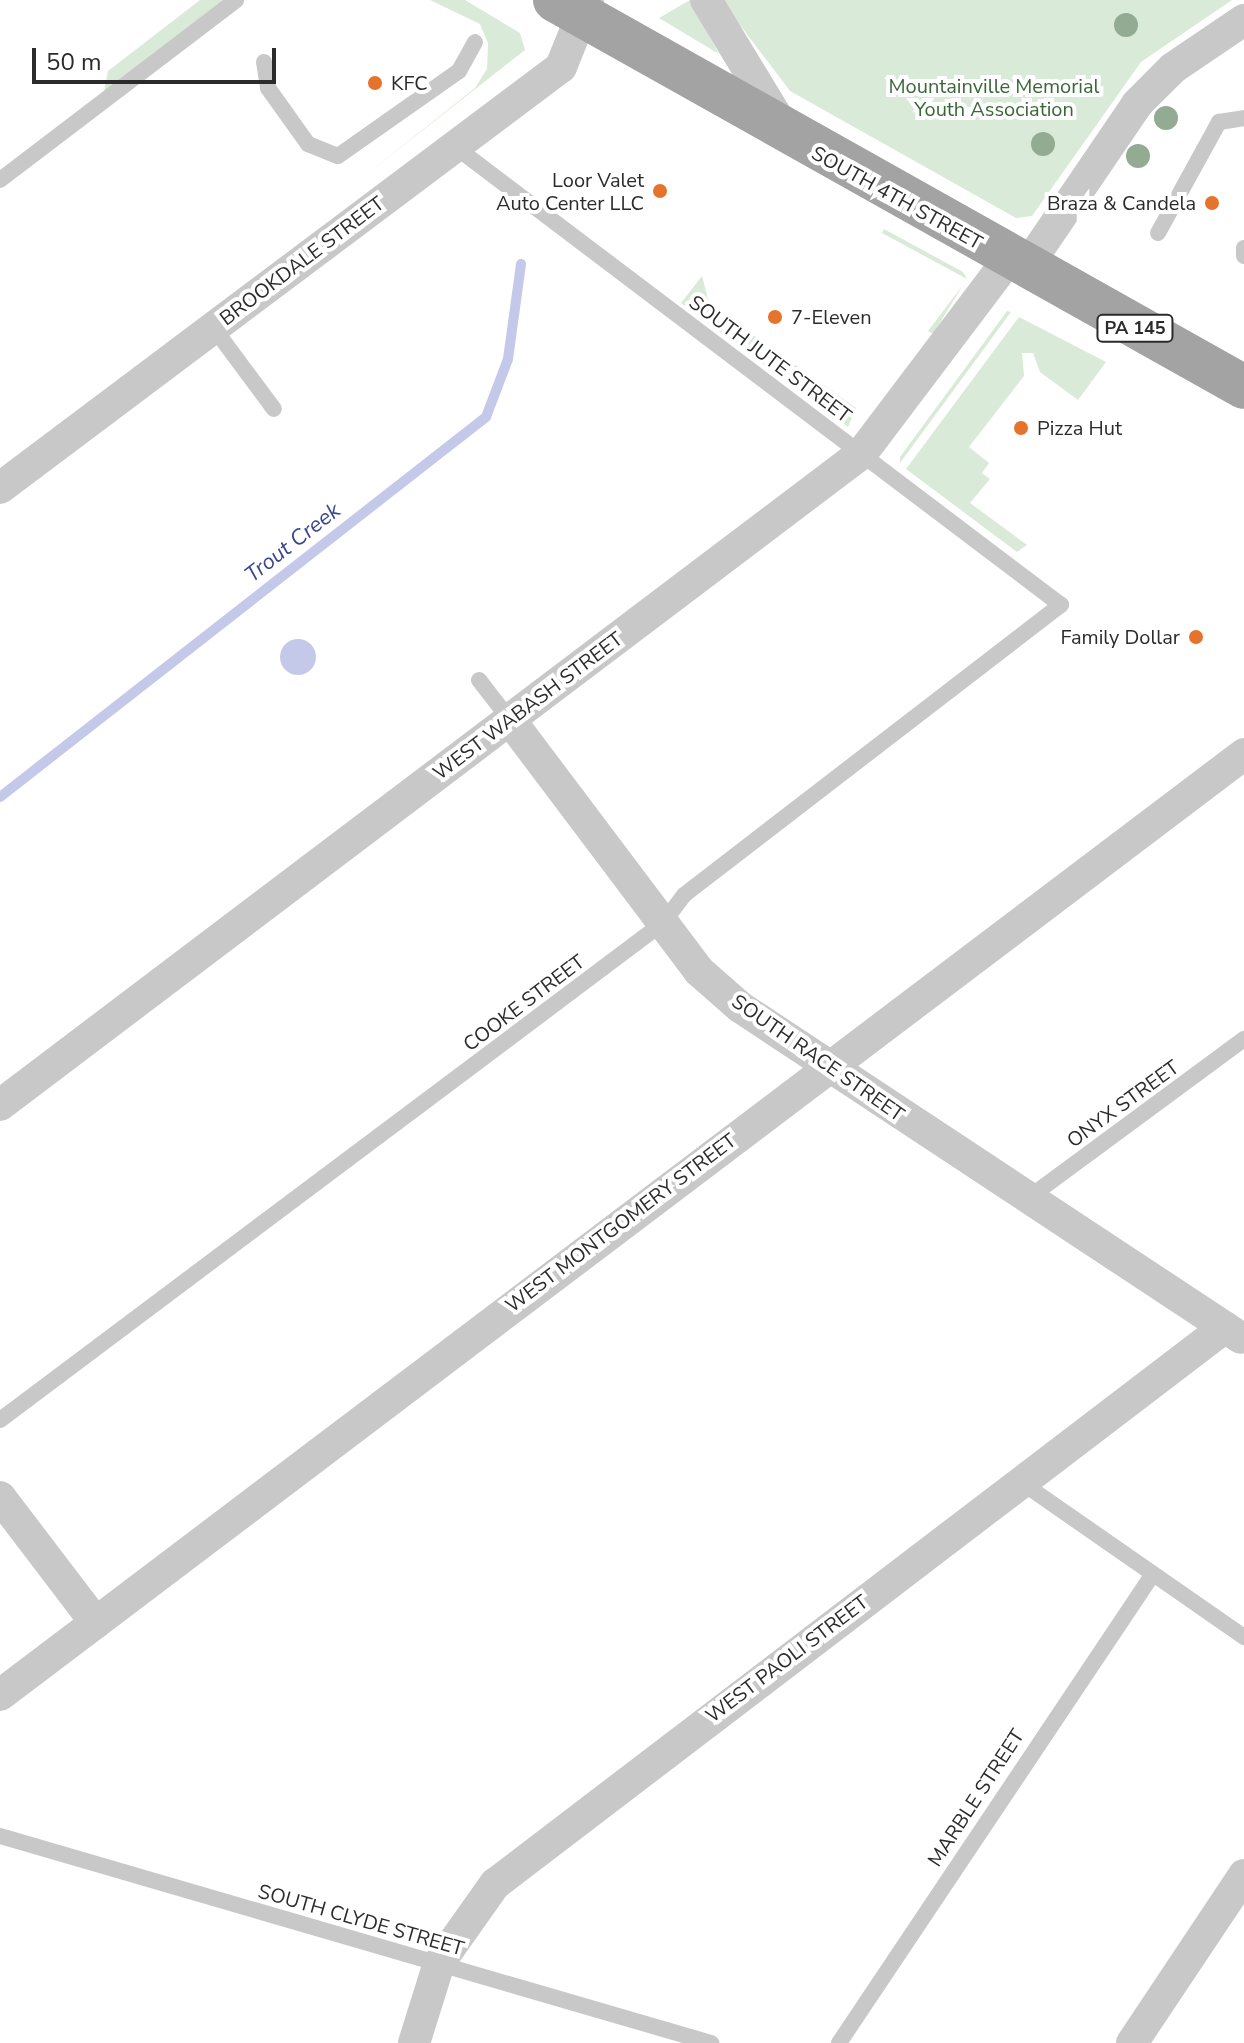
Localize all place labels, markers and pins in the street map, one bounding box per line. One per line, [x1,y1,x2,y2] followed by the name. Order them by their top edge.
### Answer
[391,71,428,95] place label: KFC
[366,74,384,92] marker: KFC
[496,168,644,215] place label: Loor Valet Auto Center LLC
[651,182,669,200] marker: Loor Valet Auto Center LLC
[1047,191,1196,215] place label: Braza & Candela
[1203,194,1221,212] marker: Braza & Candela
[791,305,872,329] place label: 7-Eleven
[766,308,784,326] marker: 7-Eleven
[1037,416,1122,440] place label: Pizza Hut
[1012,419,1030,437] marker: Pizza Hut
[1060,625,1180,649] place label: Family Dollar
[1187,628,1205,646] marker: Family Dollar

